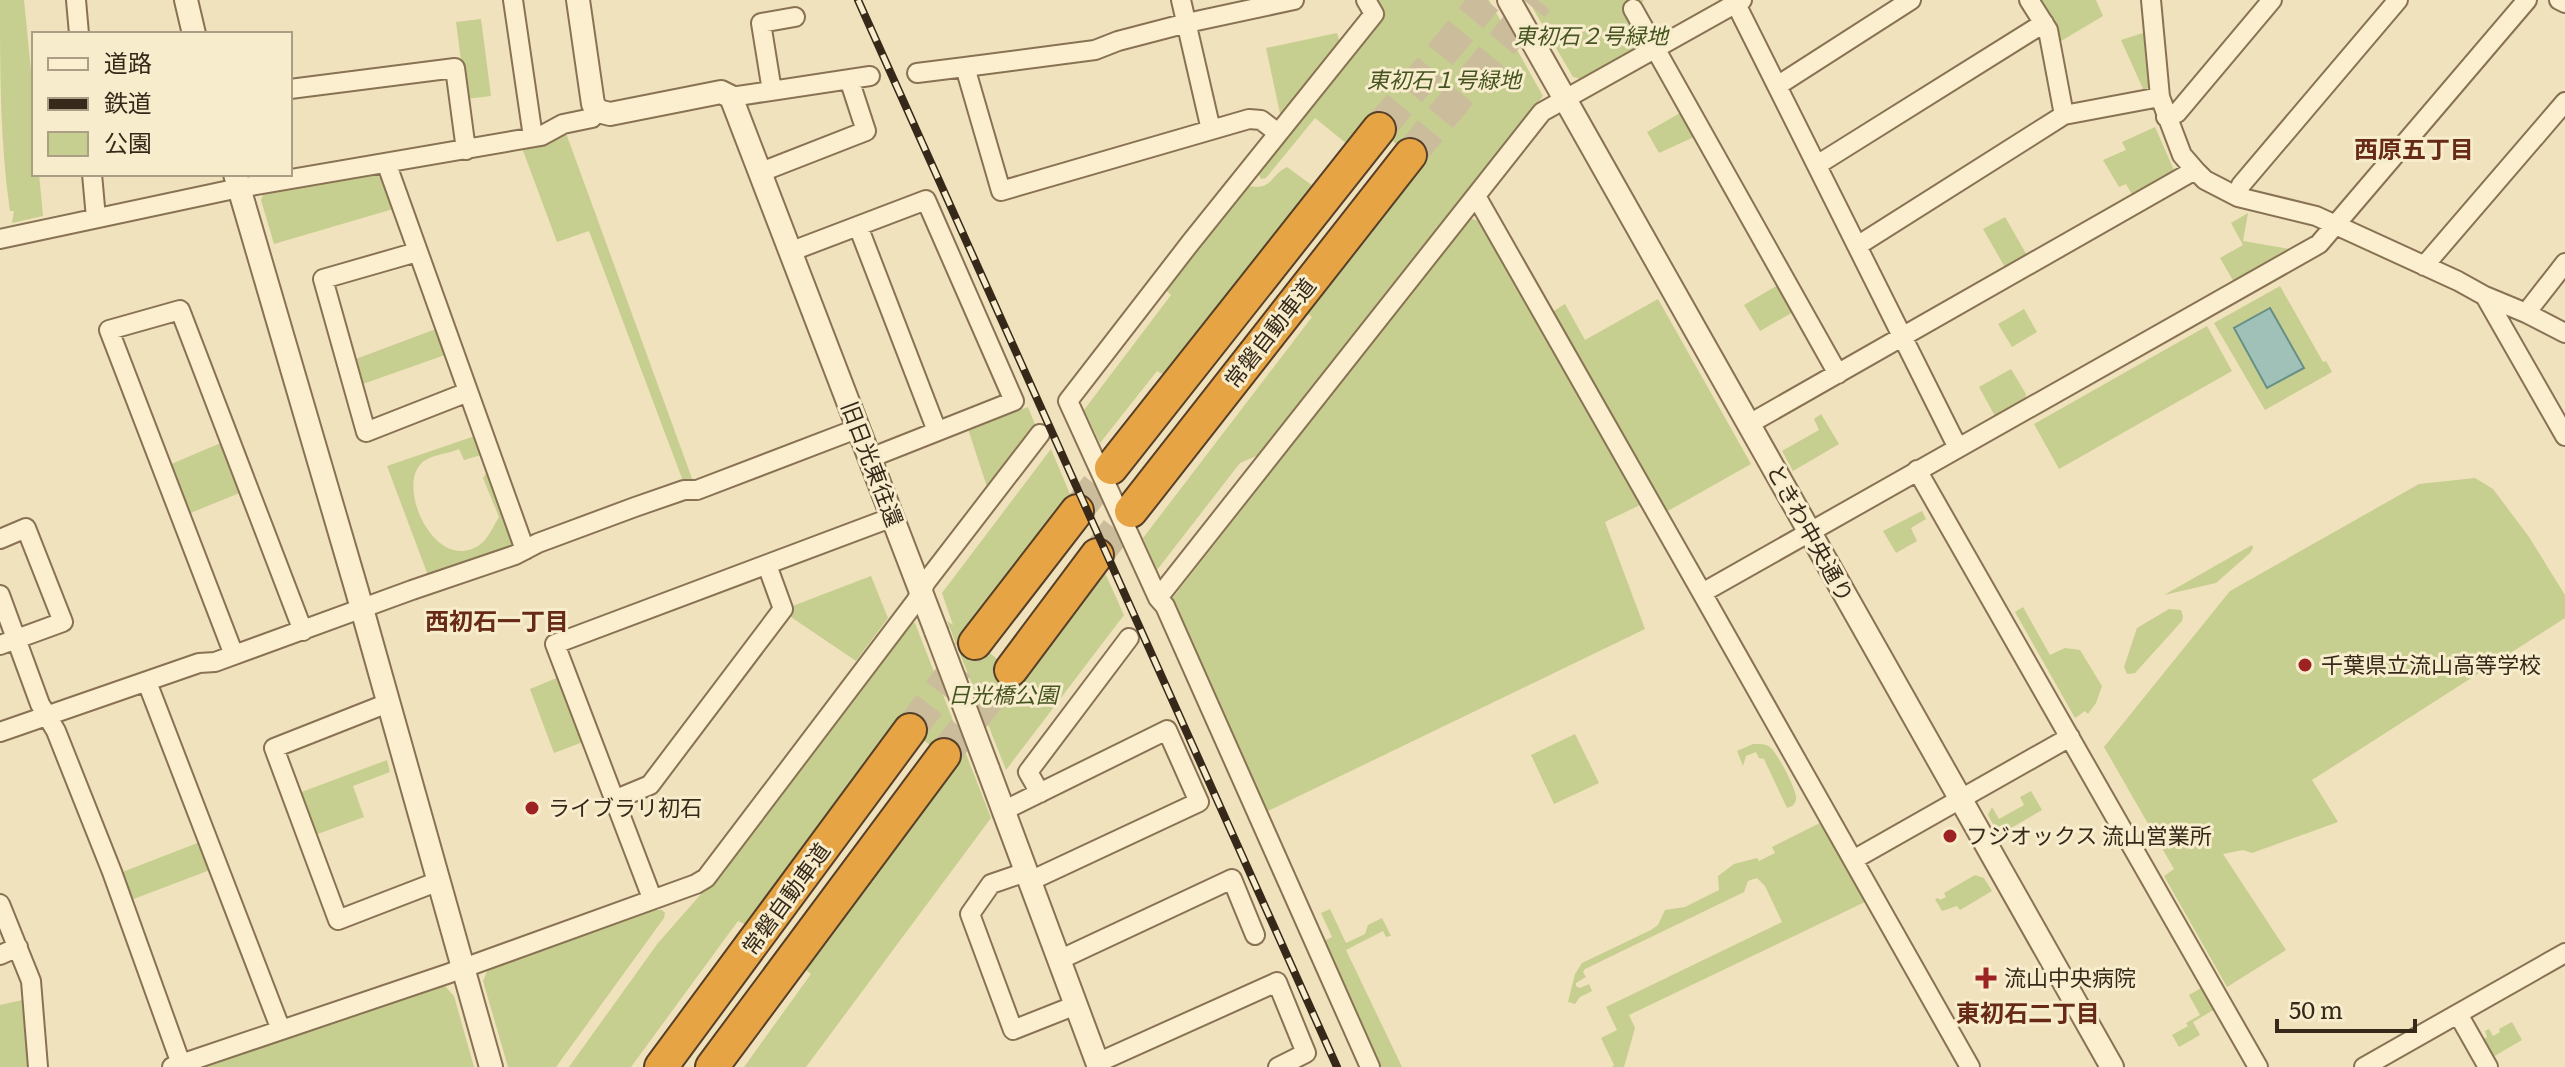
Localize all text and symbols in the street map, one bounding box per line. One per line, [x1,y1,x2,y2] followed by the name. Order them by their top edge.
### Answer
[1514,18,1670,51] park label: 東初石２号緑地
[32,32,292,176] legend
[104,44,152,79] text: 道路
[1367,62,1523,95] park label: 東初石１号緑地
[104,84,152,119] text: 鉄道
[104,124,152,159] text: 公園
[2354,130,2474,165] district label: 西原五丁目
[1215,270,1322,394] street label: 常磐自動車道
[834,396,912,531] street label: 旧日光東往還
[1760,457,1863,608] street label: ときわ中央通り
[425,602,569,637] district label: 西初石一丁目
[2321,647,2541,680] place label: 千葉県立流山高等学校
[2296,656,2314,674] marker: 千葉県立流山高等学校
[948,677,1061,710] park label: 日光橋公園
[548,790,702,823] place label: ライブラリ初石
[523,799,541,817] marker: ライブラリ初石
[1966,818,2212,851] place label: フジオックス 流山営業所
[1941,827,1959,845] marker: フジオックス 流山営業所
[733,835,837,961] street label: 常磐自動車道
[2004,960,2136,993] place label: 流山中央病院
[1975,967,1997,989] marker: 流山中央病院
[2277,983,2415,1033] scale bar
[2289,991,2343,1026] text: 50 m
[1956,994,2100,1029] district label: 東初石二丁目

